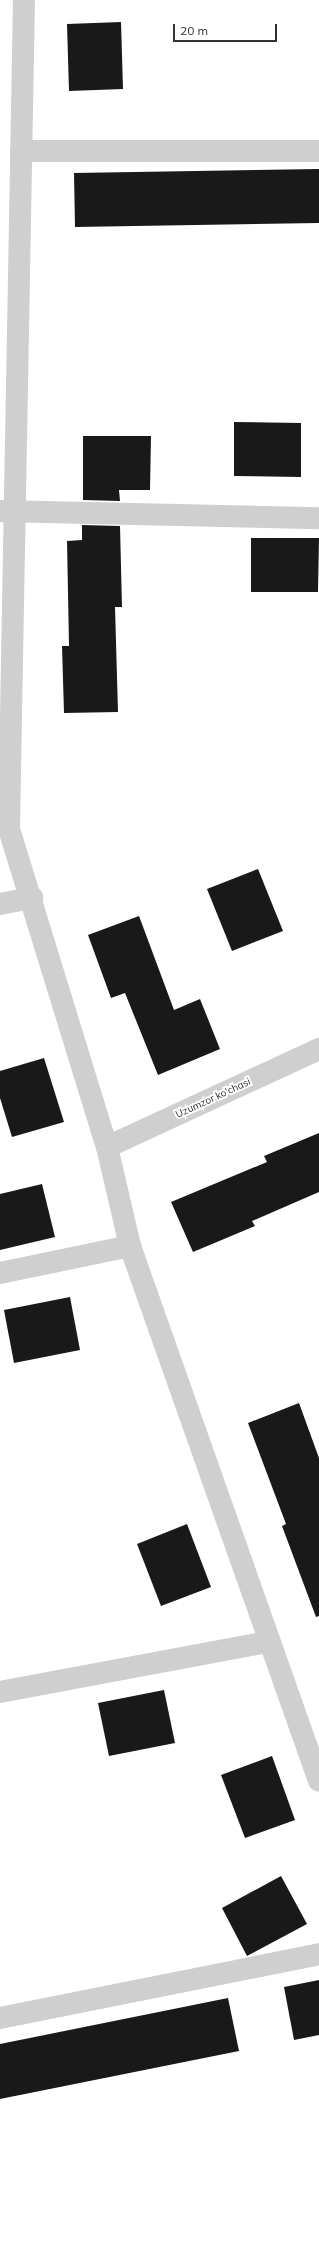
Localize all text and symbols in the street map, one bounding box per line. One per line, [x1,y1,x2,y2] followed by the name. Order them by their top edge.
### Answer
[175,16,279,42] scale bar
[180,23,208,38] text: 20 m
[174,1075,252,1121] street label: Uzumzor ko'chasi

